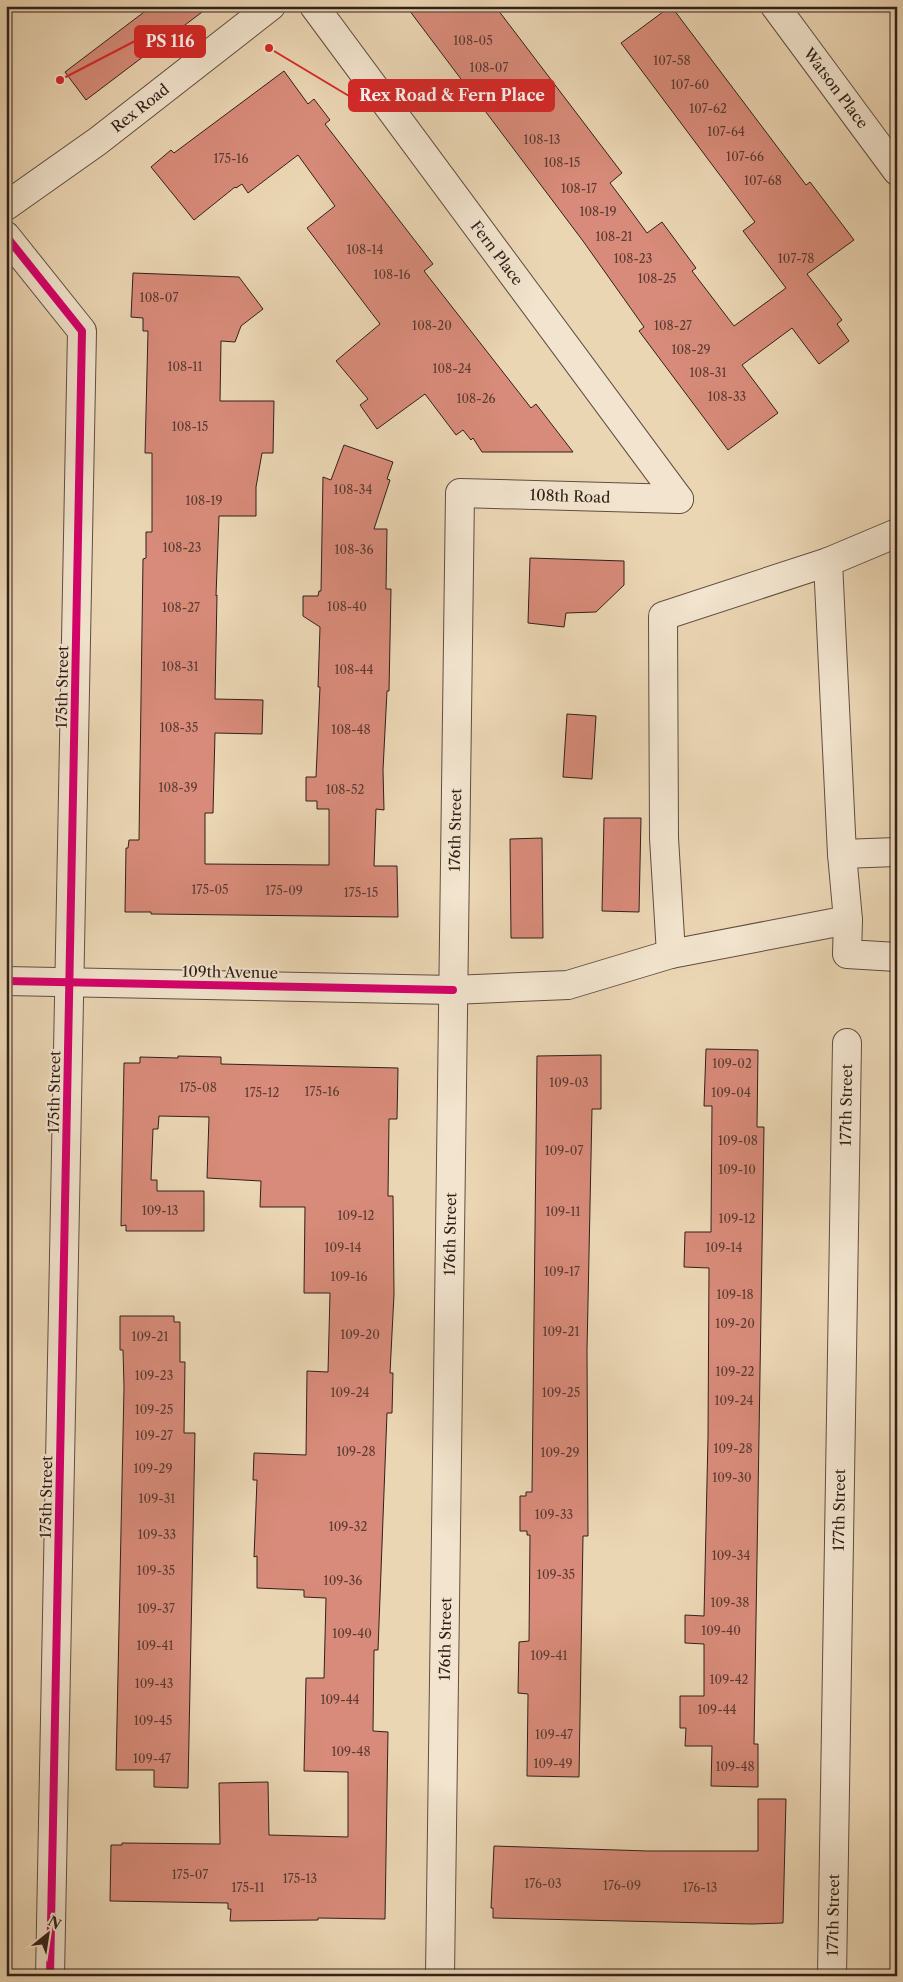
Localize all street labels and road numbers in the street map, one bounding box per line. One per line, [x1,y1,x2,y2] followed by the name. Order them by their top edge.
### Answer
[799,43,872,132] street label: Watson Place
[107,79,173,137] street label: Rex Road
[467,217,527,289] street label: Fern Place
[529,485,611,507] street label: 108th Road
[52,645,72,729] street label: 175th Street
[445,787,465,872] street label: 176th Street
[182,962,278,982] street label: 109th Avenue
[44,1050,64,1134] street label: 175th Street
[836,1063,856,1146] street label: 177th Street
[440,1191,460,1276] street label: 176th Street
[36,1455,56,1539] street label: 175th Street
[829,1468,849,1551] street label: 177th Street
[435,1596,455,1681] street label: 176th Street
[823,1873,843,1956] street label: 177th Street

